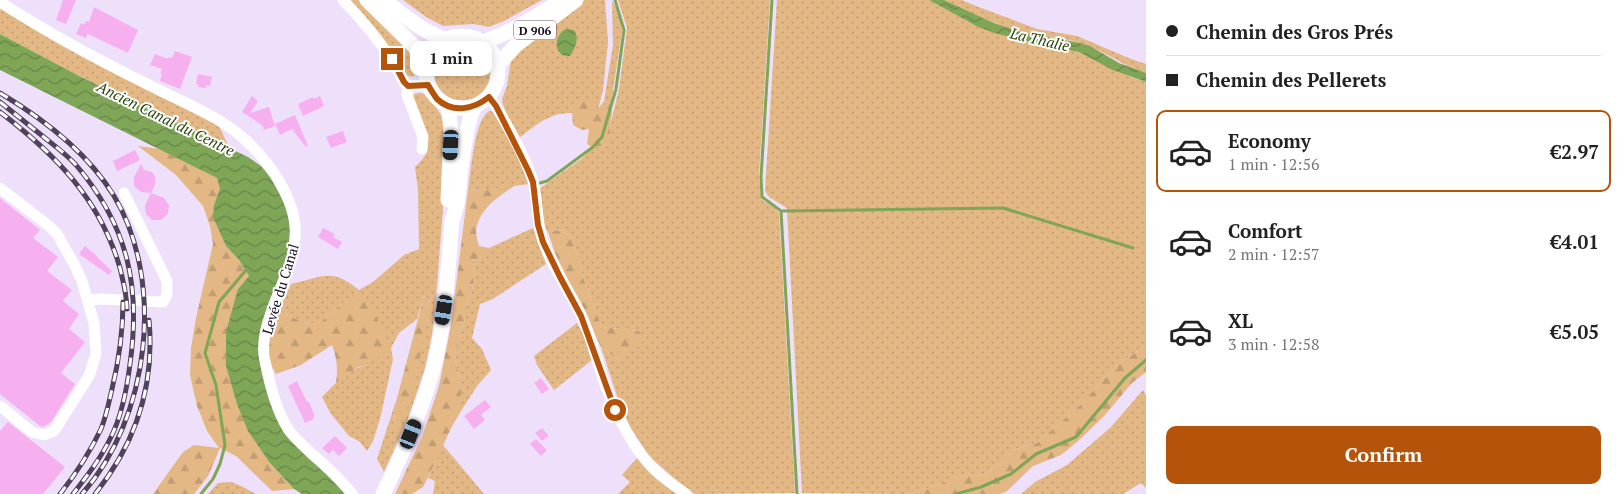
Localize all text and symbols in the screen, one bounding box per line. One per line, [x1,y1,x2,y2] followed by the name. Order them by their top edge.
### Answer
[1196,19,1393,44] text: Chemin des Gros Prés
[514,20,556,40] road number: D 906
[1007,22,1072,56] water label: La Thalie
[410,42,492,76] callout: 1 min
[429,47,473,69] text: 1 min
[381,48,403,70] route end
[1196,67,1386,92] text: Chemin des Pellerets
[93,76,238,160] water label: Ancien Canal du Centre
[1228,128,1311,153] text: Economy
[1168,129,1213,174] icon: car
[442,130,459,160] car
[1550,139,1599,164] text: €2.97
[1228,153,1320,175] text: 1 min · 12:56
[1228,218,1303,243] text: Comfort
[1168,219,1213,264] icon: car
[1550,229,1599,254] text: €4.01
[257,241,303,337] street label: Levée du Canal
[1228,243,1320,265] text: 2 min · 12:57
[434,294,453,326] car
[1228,308,1253,333] text: XL
[1168,309,1213,354] icon: car
[1550,319,1599,344] text: €5.05
[1228,333,1320,355] text: 3 min · 12:58
[604,399,626,421] route start
[398,417,423,451] car
[1166,426,1601,484] button: Confirm

